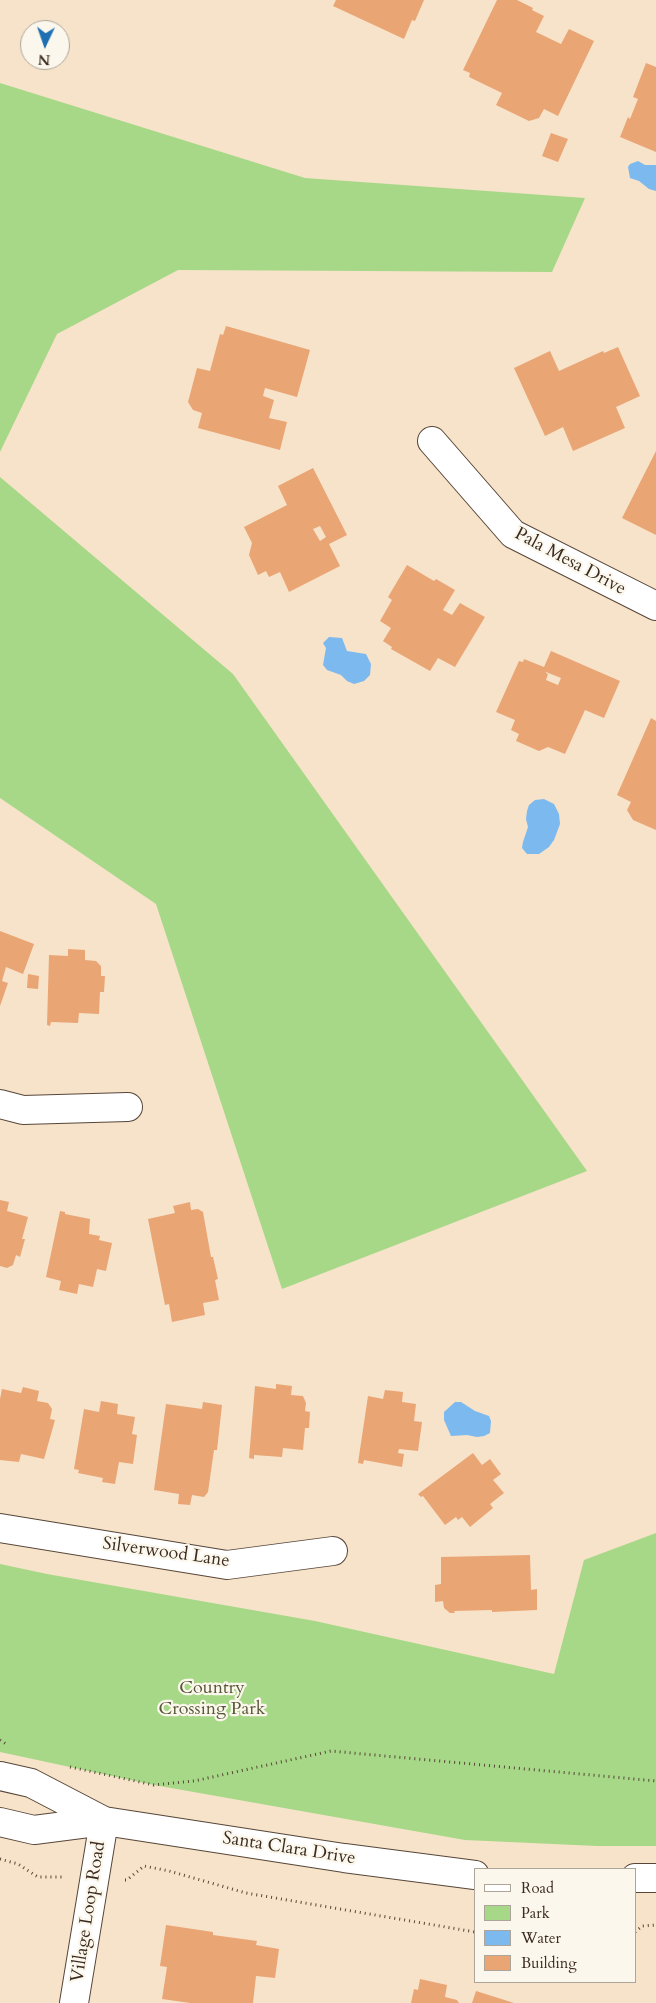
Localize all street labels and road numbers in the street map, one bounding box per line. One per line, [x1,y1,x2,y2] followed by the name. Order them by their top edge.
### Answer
[511,524,629,600] street label: Pala Mesa Drive
[101,1533,231,1573] street label: Silverwood Lane
[221,1828,357,1870] street label: Santa Clara Drive
[67,1840,111,1984] street label: Village Loop Road

